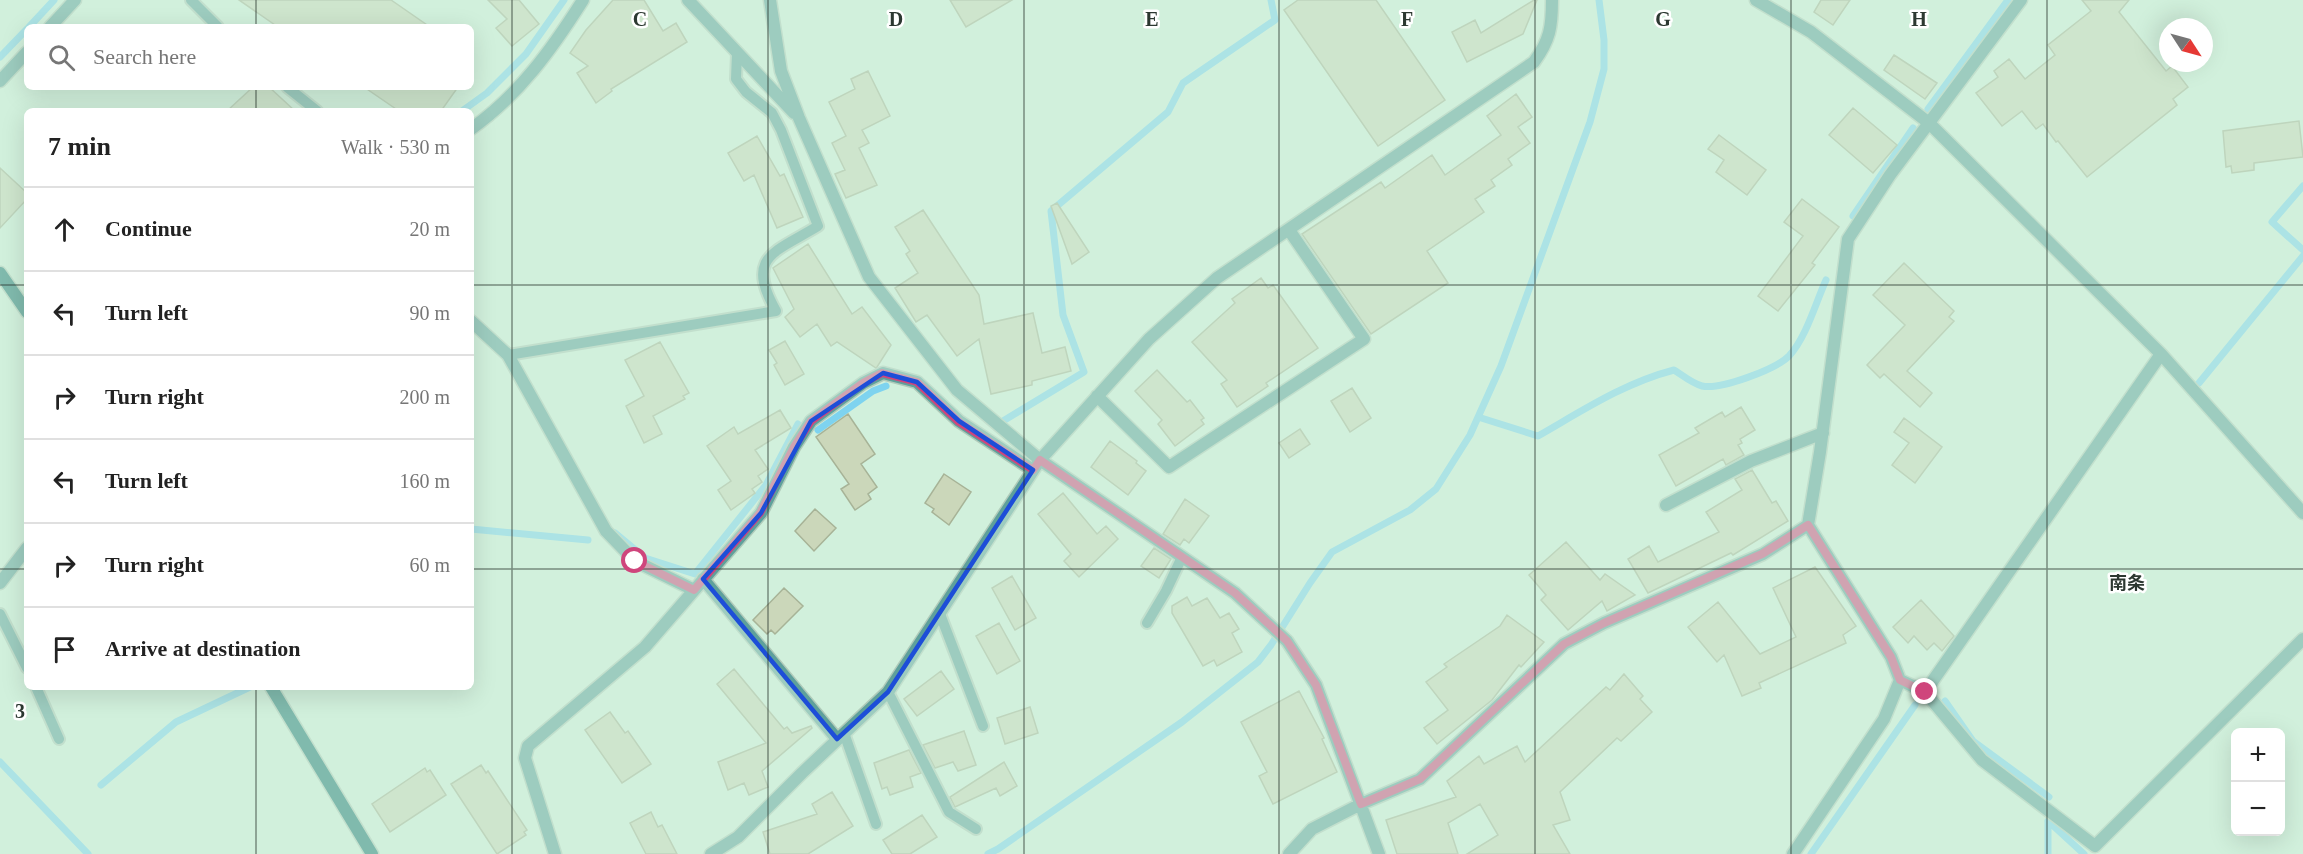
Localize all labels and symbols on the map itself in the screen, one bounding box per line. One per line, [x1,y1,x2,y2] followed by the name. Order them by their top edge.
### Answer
[633,8,647,30] text: C
[889,8,903,30] text: D
[1145,8,1159,30] text: E
[1401,8,1413,30] text: F
[1655,8,1671,30] text: G
[1911,8,1927,30] text: H
[2159,18,2213,72] north arrow
[621,547,647,573] route start
[2109,573,2145,593] district label: 南条
[1911,678,1937,704] route end
[15,700,25,722] text: 3

